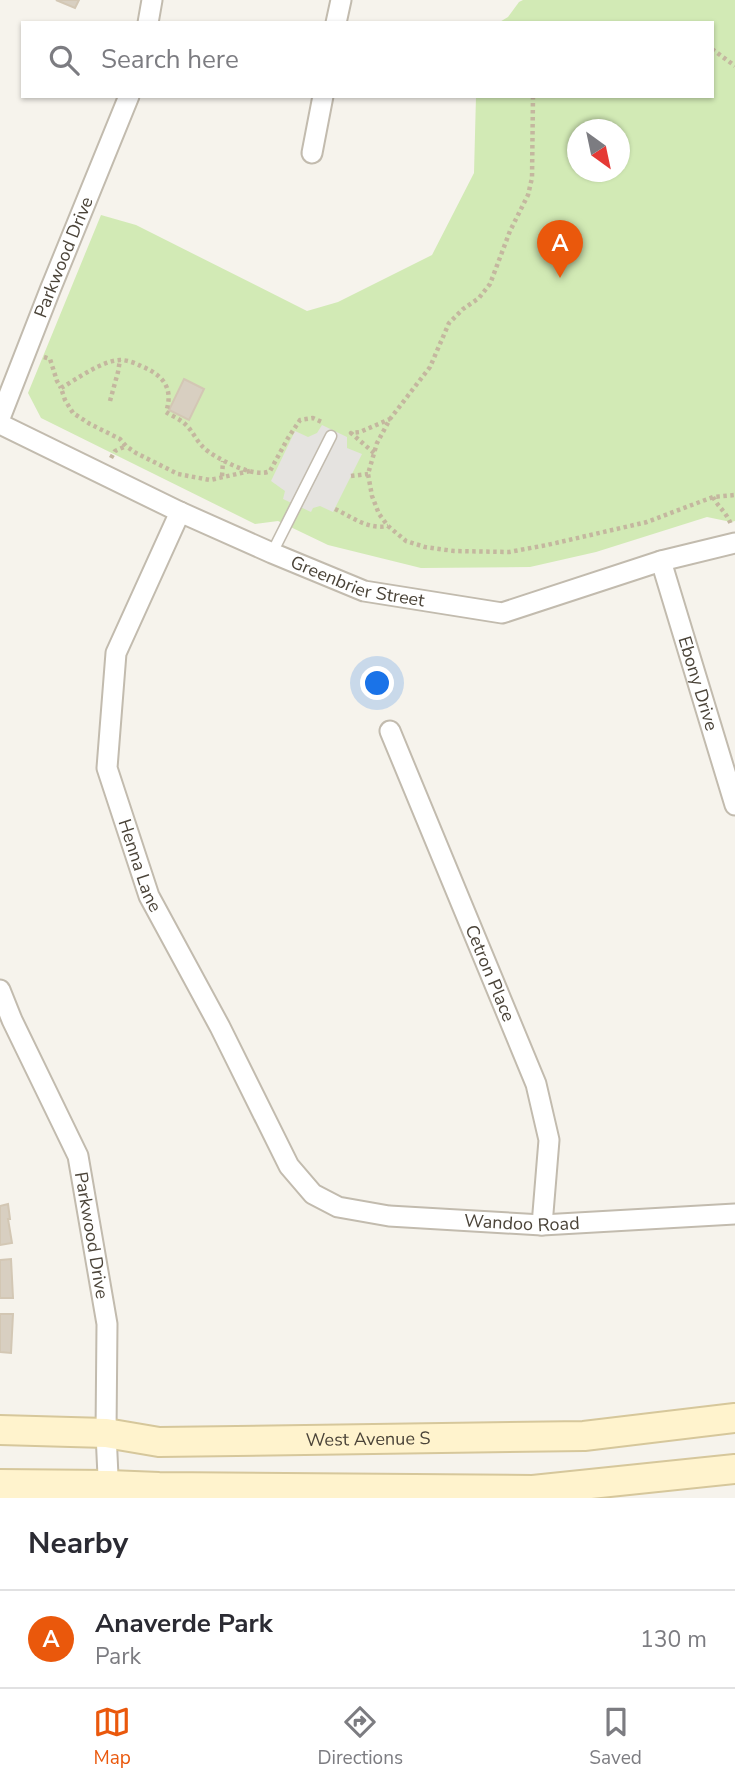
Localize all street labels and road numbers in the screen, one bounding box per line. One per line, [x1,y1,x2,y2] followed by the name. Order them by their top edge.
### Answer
[28,193,99,321] street label: Parkwood Drive
[287,550,427,613] street label: Greenbrier Street
[672,633,724,734] street label: Ebony Drive
[113,816,167,916] street label: Henna Lane
[459,921,521,1025] street label: Cetron Place
[69,1170,114,1301] street label: Parkwood Drive
[463,1208,580,1237] street label: Wandoo Road
[306,1426,431,1452] street label: West Avenue S

